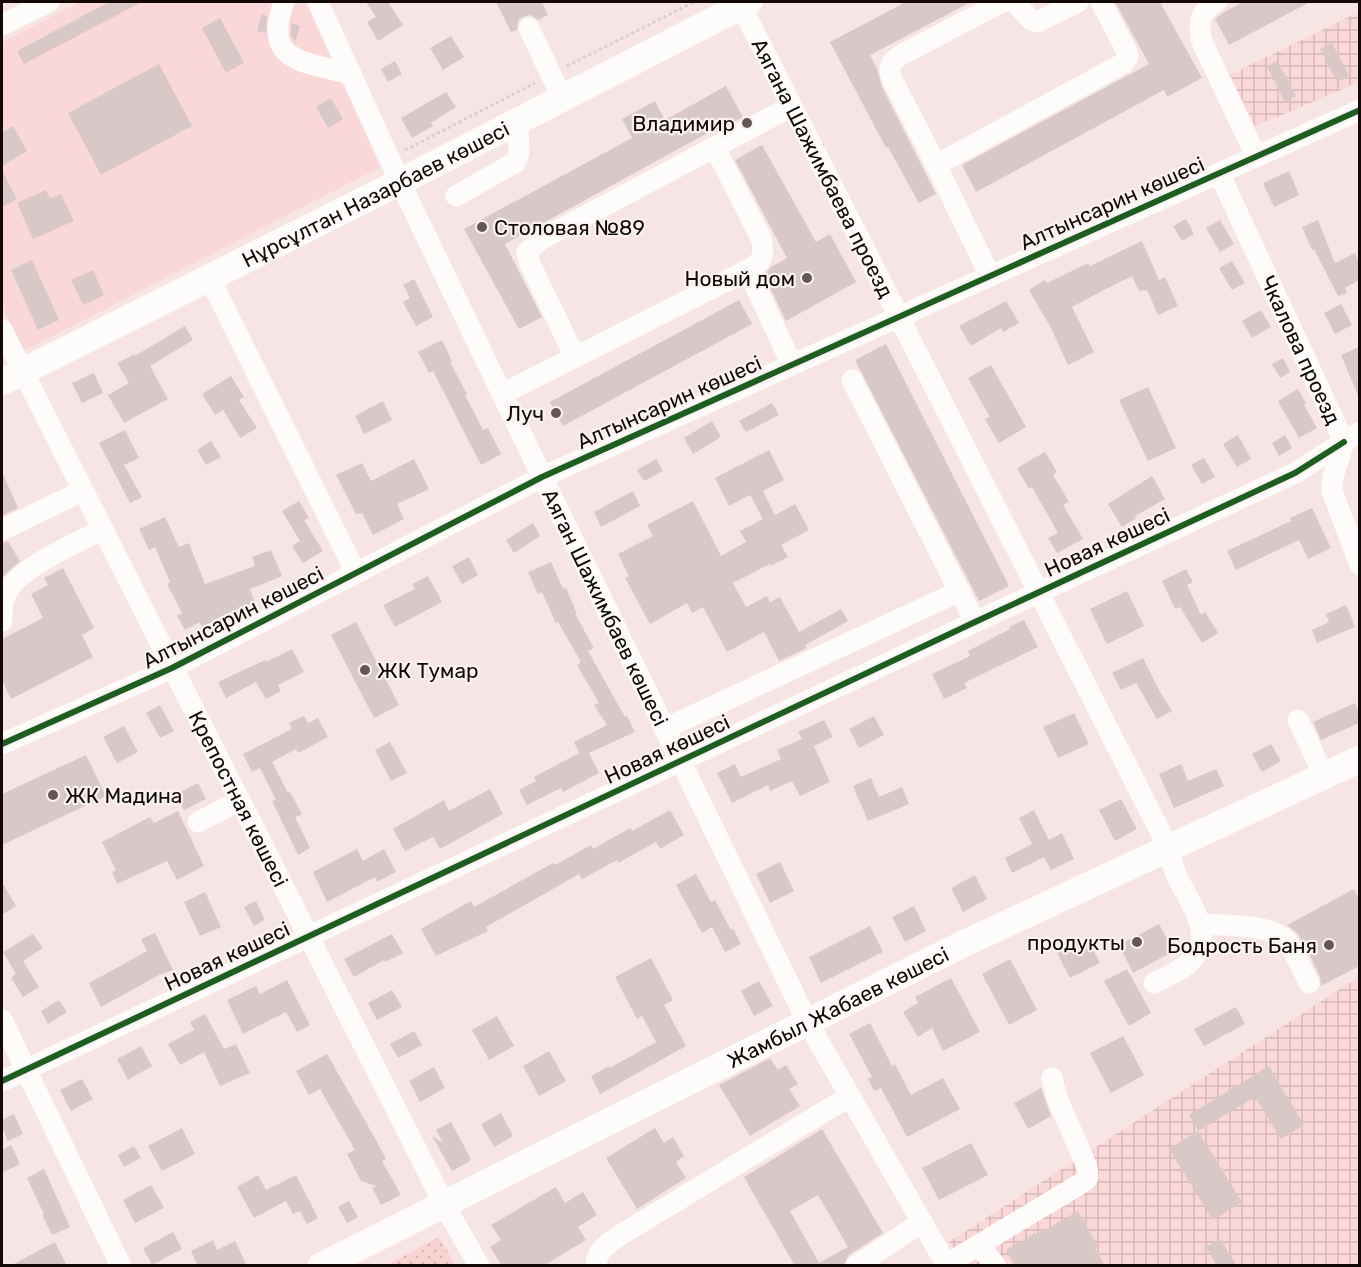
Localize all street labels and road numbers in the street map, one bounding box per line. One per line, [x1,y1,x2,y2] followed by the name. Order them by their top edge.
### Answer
[747,34,899,302] street label: Аягана Шажимбаева проезд
[238,116,513,272] street label: Нұрсұлтан Назарбаев көшесі
[1016,151,1208,255] street label: Алтынсарин көшесі
[1256,271,1347,428] street label: Чкалова проезд
[573,350,765,454] street label: Алтынсарин көшесі
[537,484,674,730] street label: Аяган Шажимбаев көшесі
[1040,502,1174,582] street label: Новая көшесі
[139,561,327,673] street label: Алтынсарин көшесі
[184,706,294,891] street label: Крепостная көшесі
[600,709,734,789] street label: Новая көшесі
[160,916,294,996] street label: Новая көшесі
[723,941,952,1073] street label: Жамбыл Жабаев көшесі

